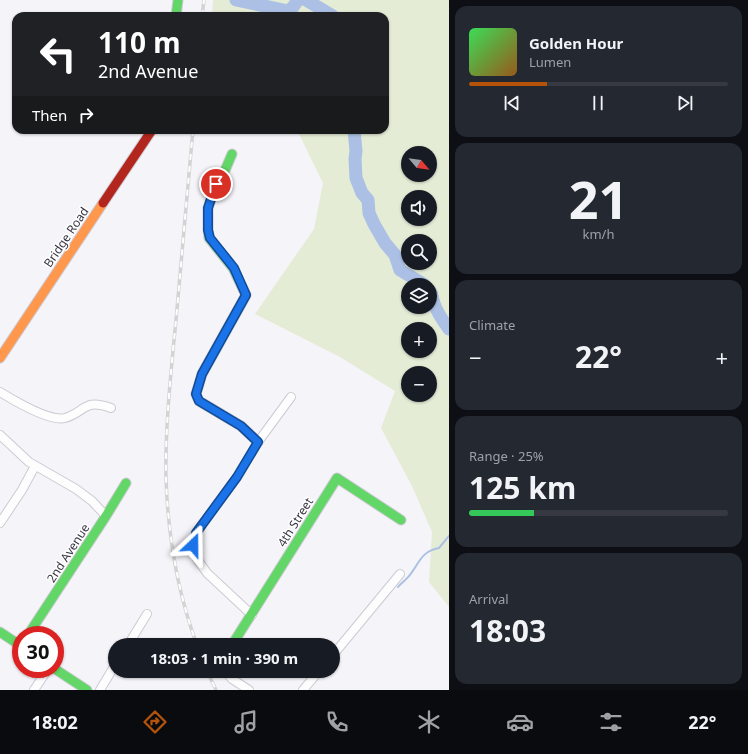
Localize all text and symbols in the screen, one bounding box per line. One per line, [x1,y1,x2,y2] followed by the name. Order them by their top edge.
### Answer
[98,23,181,61] text: 110 m
[32,28,84,80] icon: left
[529,33,623,53] text: Golden Hour
[529,53,571,71] text: Lumen
[98,59,198,83] text: 2nd Avenue
[501,92,523,114] icon: previous
[587,92,609,114] icon: pause
[674,92,696,114] icon: next
[75,104,97,126] icon: right
[32,105,67,125] text: Then
[401,146,437,182] north arrow
[401,146,437,402] map controls
[569,163,628,234] text: 21
[199,167,233,201] pin
[205,173,227,195] icon: arrive
[401,190,437,226] button: sound
[40,204,92,270] street label: Bridge Road
[583,225,614,243] text: km/h
[401,234,437,270] button: search
[401,278,437,314] button: layers
[469,316,515,334] text: Climate
[401,322,437,358] button: +
[575,336,622,377] text: 22°
[469,342,482,372] text: −
[715,342,728,372] text: +
[401,366,437,402] button: −
[469,447,544,465] text: Range · 25%
[469,467,576,508] text: 125 km
[273,494,317,550] street label: 4th Street
[43,520,93,586] street label: 2nd Avenue
[172,524,214,566] position arrow
[469,590,509,608] text: Arrival
[469,610,546,651] text: 18:03
[12,626,64,678] speed limit sign: 30
[150,648,298,668] text: 18:03 · 1 min · 390 m
[141,708,169,736] icon: directions
[232,708,260,736] icon: music
[323,708,351,736] icon: phone
[415,708,443,736] icon: climate
[506,708,534,736] icon: car
[597,708,625,736] icon: filters
[32,710,78,734] text: 18:02
[688,710,716,734] text: 22°

